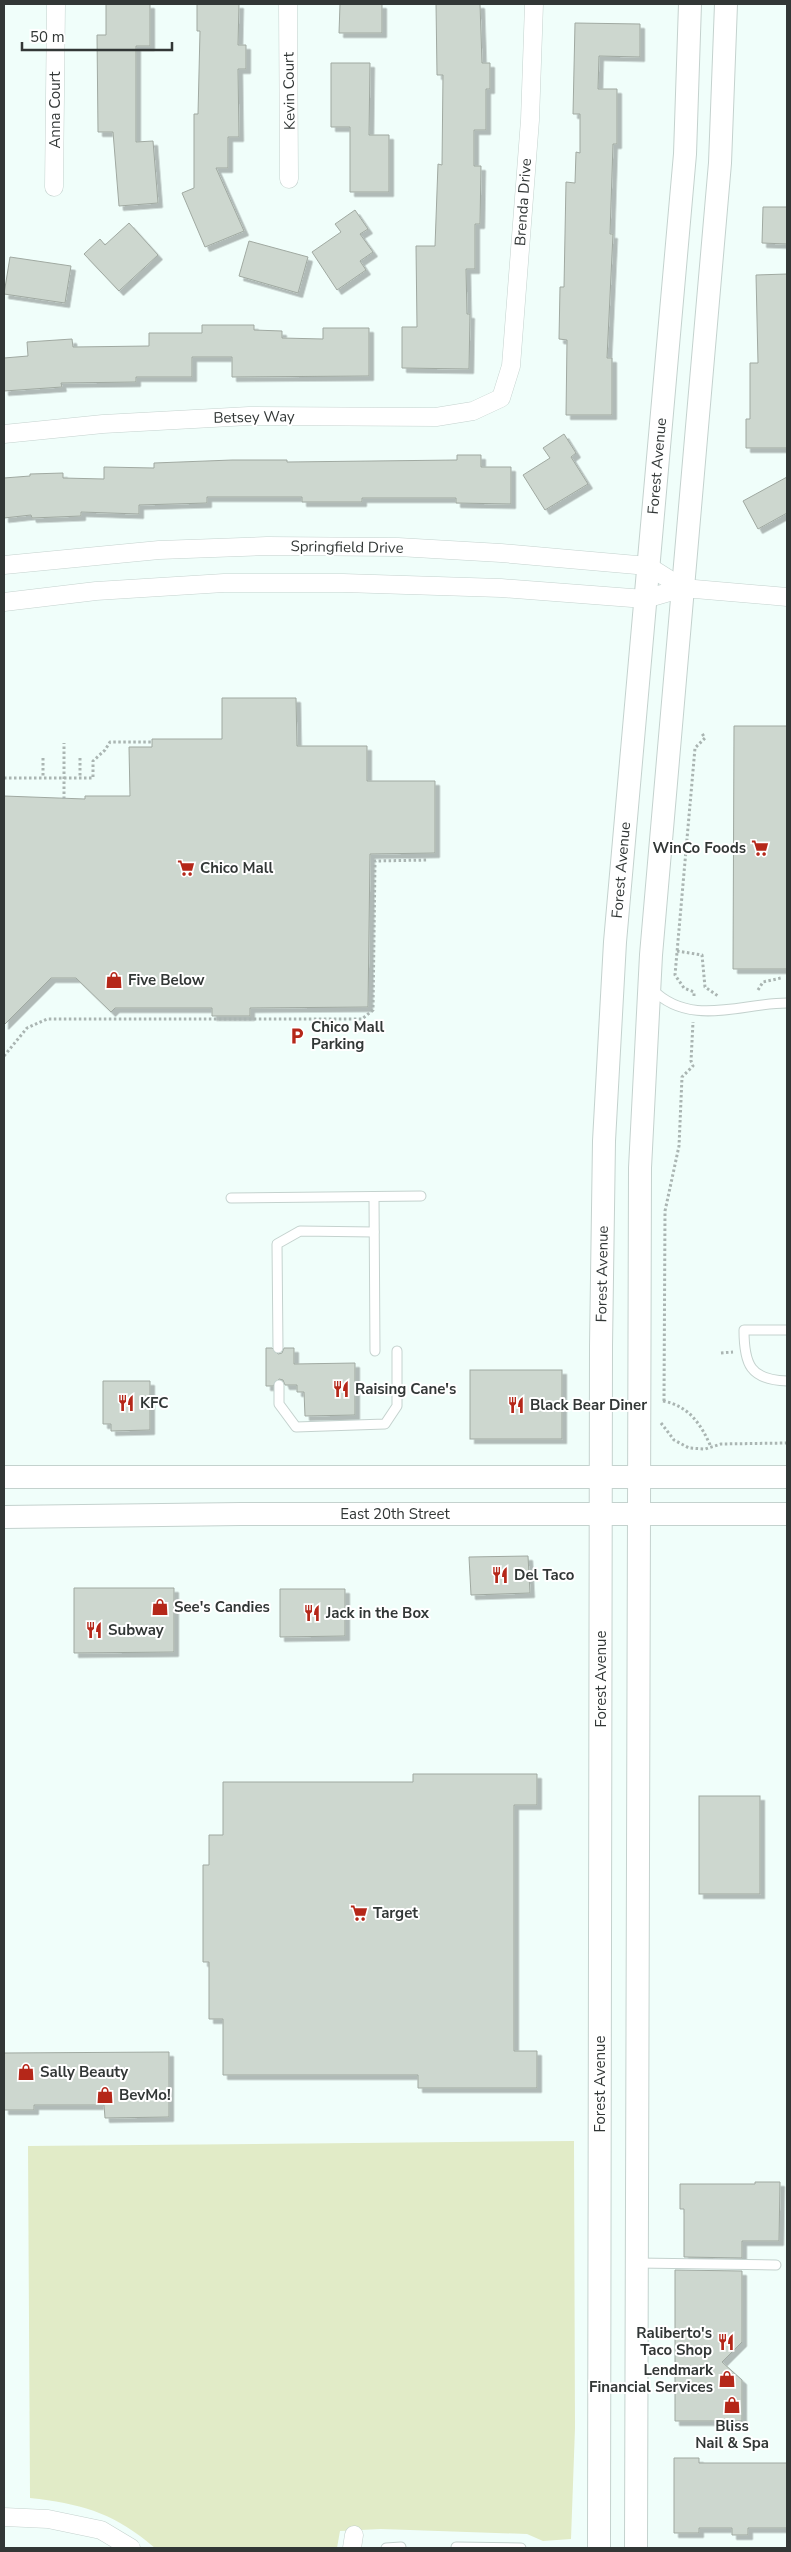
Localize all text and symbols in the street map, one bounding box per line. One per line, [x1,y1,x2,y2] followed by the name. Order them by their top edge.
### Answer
[22,20,172,52] scale bar
[30,27,65,47] text: 50 m
[278,51,300,130] street label: Kevin Court
[45,71,65,149] street label: Anna Court
[510,157,536,247] street label: Brenda Drive
[213,406,295,428] street label: Betsey Way
[643,417,671,515] street label: Forest Avenue
[290,536,404,558] street label: Springfield Drive
[607,821,635,919] street label: Forest Avenue
[653,838,746,858] place label: WinCo Foods
[750,838,770,858] supermarket icon: WinCo Foods
[176,858,196,878] supermarket icon: Chico Mall
[200,858,273,878] place label: Chico Mall
[104,970,124,990] shop icon: Five Below
[128,970,205,990] place label: Five Below
[311,1017,384,1054] place label: Chico Mall Parking
[287,1026,307,1046] parking icon: Chico Mall Parking
[591,1225,613,1323] street label: Forest Avenue
[331,1379,351,1399] restaurant icon: Raising Cane's
[355,1379,456,1399] place label: Raising Cane's
[116,1393,136,1413] restaurant icon: KFC
[140,1393,168,1413] place label: KFC
[506,1395,526,1415] restaurant icon: Black Bear Diner
[530,1395,647,1415] place label: Black Bear Diner
[340,1504,450,1524] street label: East 20th Street
[490,1565,510,1585] restaurant icon: Del Taco
[514,1565,575,1585] place label: Del Taco
[150,1597,170,1617] shop icon: See's Candies
[174,1597,270,1617] place label: See's Candies
[302,1603,322,1623] restaurant icon: Jack in the Box
[325,1603,430,1623] place label: Jack in the Box
[84,1620,104,1640] restaurant icon: Subway
[108,1620,164,1640] place label: Subway
[591,1631,611,1727] street label: Forest Avenue
[349,1903,369,1923] supermarket icon: Target
[373,1903,418,1923] place label: Target
[590,2036,610,2132] street label: Forest Avenue
[16,2062,36,2082] shop icon: Sally Beauty
[40,2062,128,2082] place label: Sally Beauty
[95,2085,115,2105] shop icon: BevMo!
[119,2085,171,2105] place label: BevMo!
[636,2323,712,2360] place label: Raliberto's Taco Shop
[716,2332,736,2352] restaurant icon: Raliberto's Taco Shop
[589,2360,714,2397] place label: Lendmark Financial Services
[717,2369,737,2389] shop icon: Lendmark Financial Services
[722,2395,742,2415] shop icon: Bliss Nail & Spa
[695,2416,769,2453] place label: Bliss Nail & Spa

